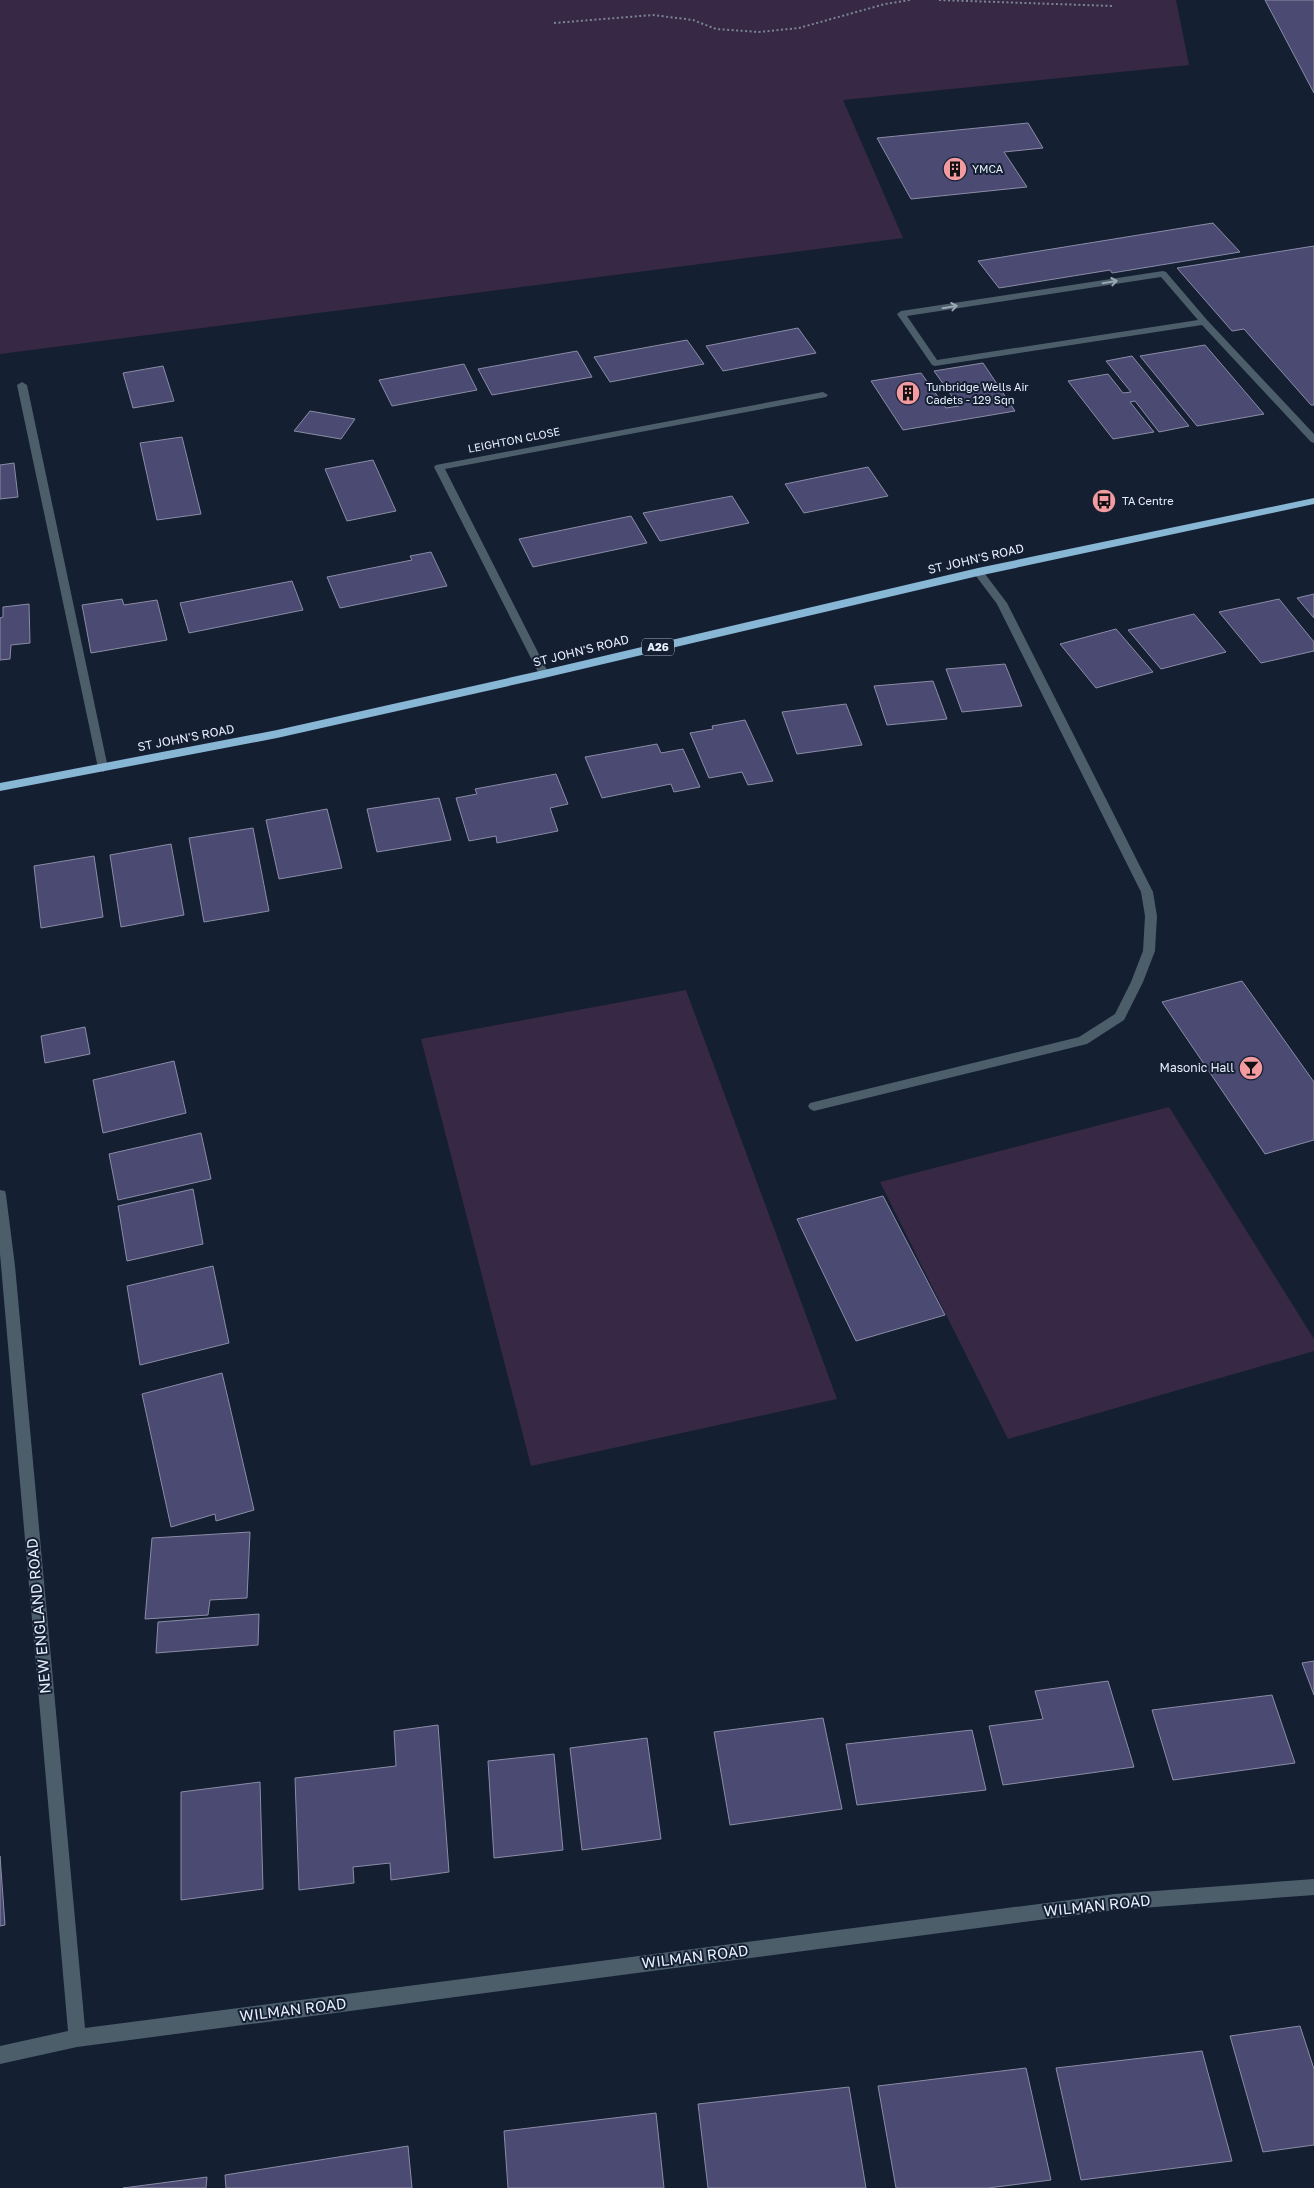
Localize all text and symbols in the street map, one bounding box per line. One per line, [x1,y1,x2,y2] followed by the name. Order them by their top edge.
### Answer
[942,156,968,182] building icon: YMCA
[972,162,1004,175] place label: YMCA
[1102,277,1118,287] one-way arrow
[941,301,957,311] one-way arrow
[895,380,921,406] building icon: Tunbridge Wells Air Cadets - 129 Sqn
[926,380,1029,406] place label: Tunbridge Wells Air Cadets - 129 Sqn
[467,424,561,455] street label: LEIGHTON CLOSE
[1091,488,1117,514] bus stop icon: TA Centre
[1122,494,1174,507] place label: TA Centre
[926,540,1025,577] street label: ST JOHN'S ROAD
[531,631,630,670] street label: ST JOHN'S ROAD
[642,638,674,656] road number: A26
[136,721,236,754] street label: ST JOHN'S ROAD
[1238,1055,1264,1081] bar icon: Masonic Hall
[1160,1060,1234,1075] place label: Masonic Hall
[22,1538,54,1695] street label: NEW ENGLAND ROAD
[1043,1890,1151,1920] street label: WILMAN ROAD
[641,1941,749,1971] street label: WILMAN ROAD
[239,1994,347,2024] street label: WILMAN ROAD

